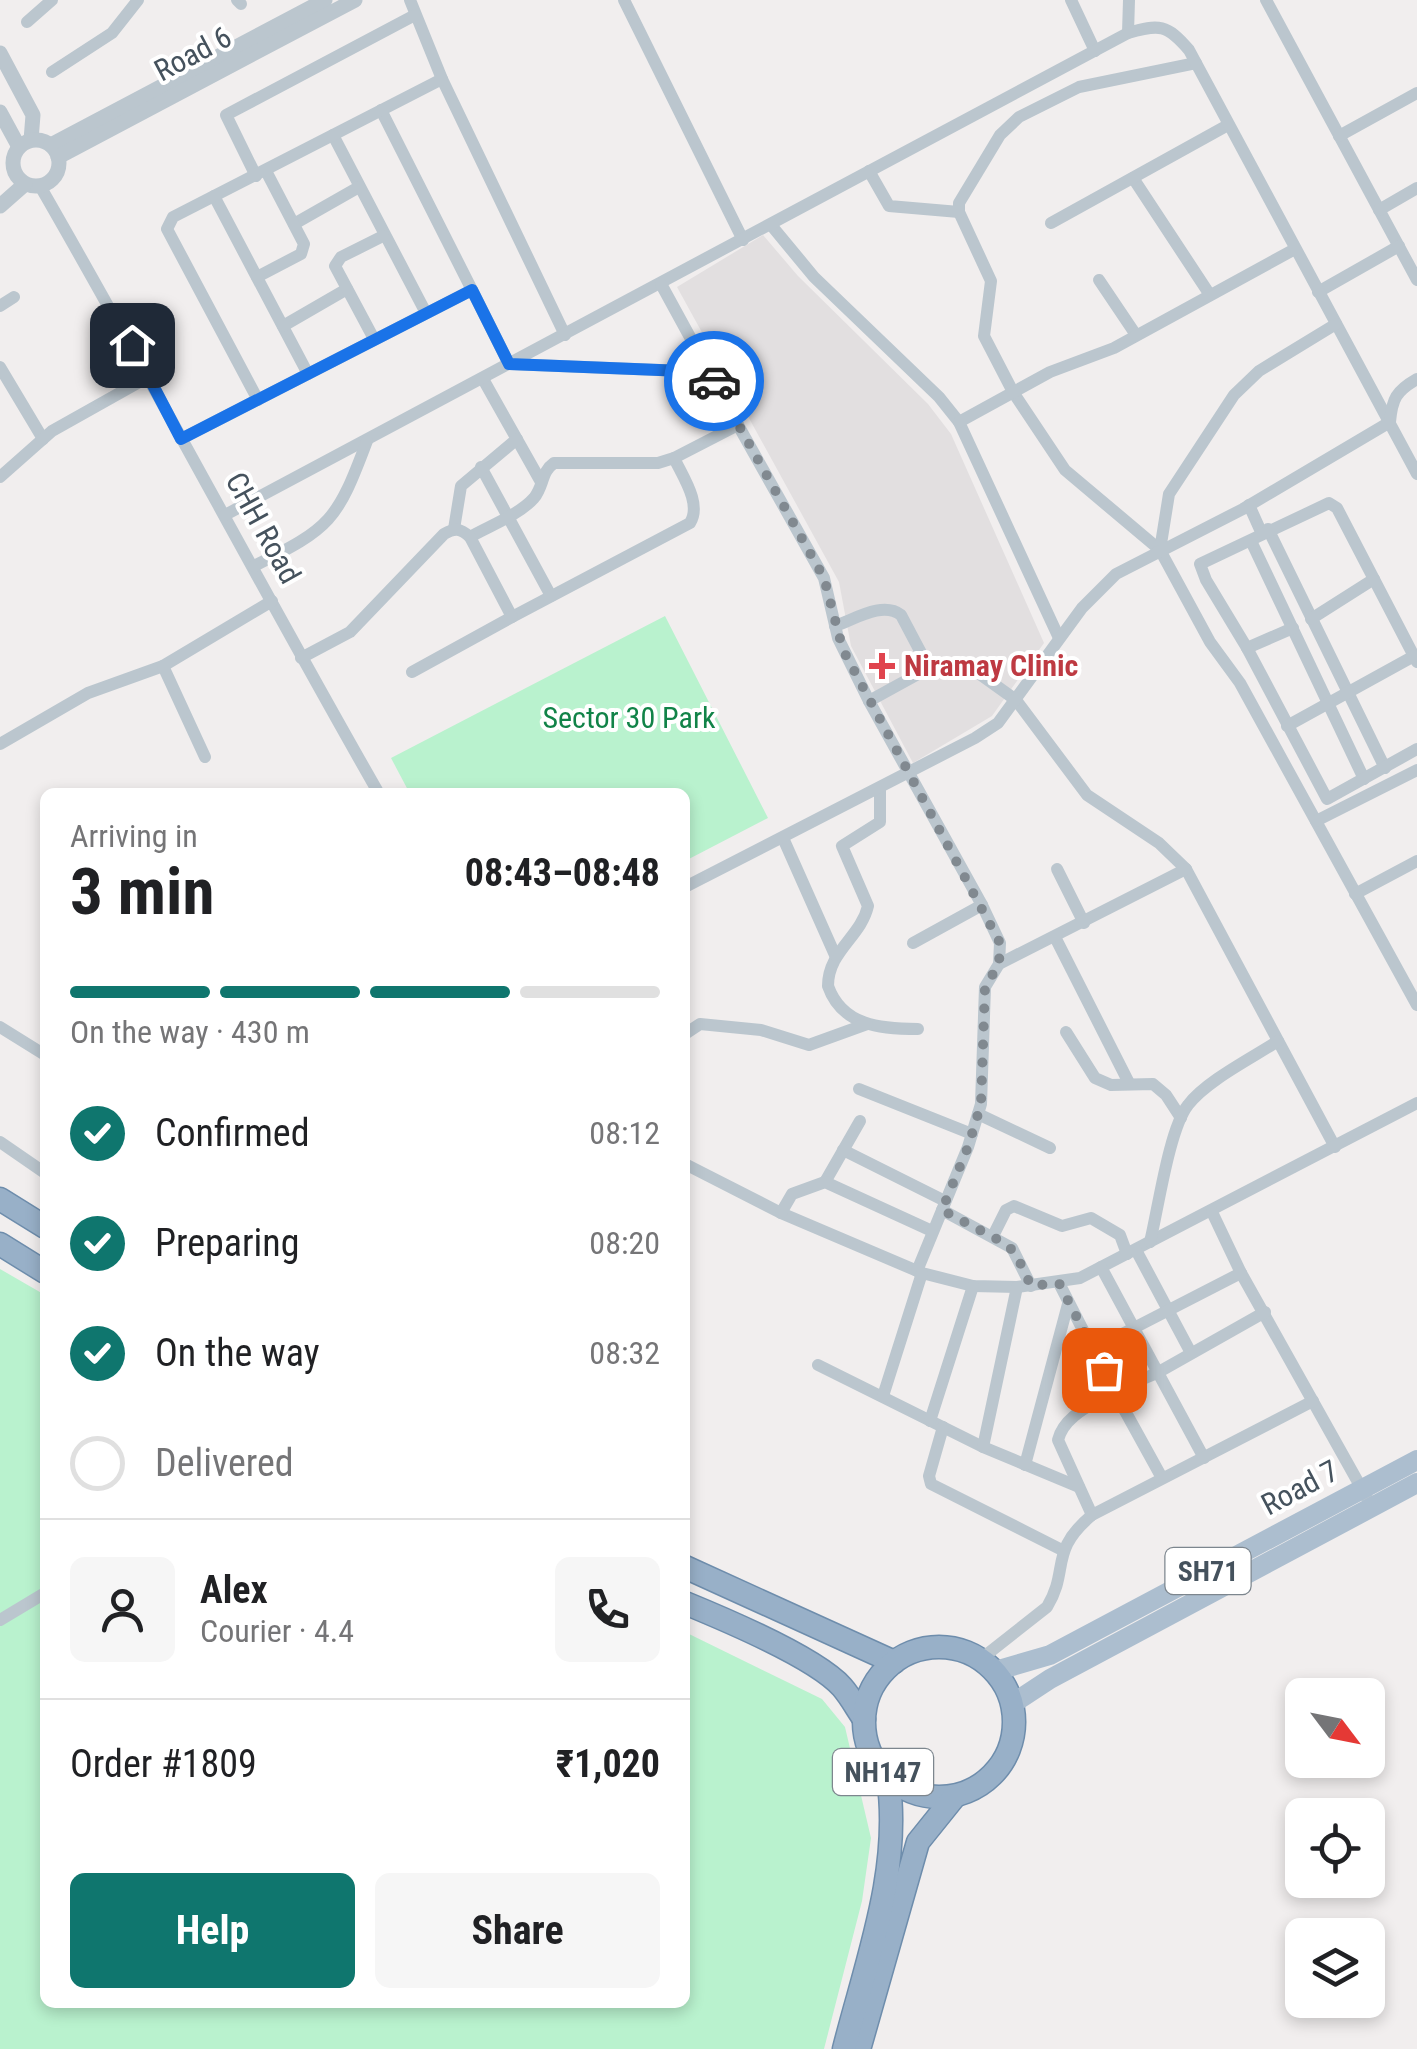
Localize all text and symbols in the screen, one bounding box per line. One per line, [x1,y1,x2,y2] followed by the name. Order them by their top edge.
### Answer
[148,19,237,88] street label: Road 6
[90,303,175,388] pin
[105,318,160,373] icon: home
[664,331,764,431] courier
[687,354,742,409] icon: car
[219,466,308,589] street label: CHH Road
[904,648,1078,683] place label: Niramay Clinic
[869,653,895,679] marker: Niramay Clinic
[542,700,716,735] park label: Sector 30 Park
[70,817,198,855] text: Arriving in
[465,851,660,895] text: 08:43–08:48
[70,854,214,930] text: 3 min
[70,1013,310,1051] text: On the way · 430 m
[70,1106,125,1161] icon: check
[155,1111,310,1155] text: Confirmed
[589,1114,660,1152] text: 08:12
[70,1216,125,1271] icon: check
[155,1221,300,1265] text: Preparing
[589,1224,660,1262] text: 08:20
[70,1326,125,1381] icon: check
[1062,1328,1147,1413] pin
[155,1331,320,1375] text: On the way
[589,1334,660,1372] text: 08:32
[1077,1343,1132,1398] icon: bag
[155,1441,294,1485] text: Delivered
[1255,1453,1344,1522] street label: Road 7
[1166,1548,1250,1594] road number: SH71
[70,1557,175,1662] button: person
[555,1557,660,1662] button: phone
[200,1568,268,1612] text: Alex
[200,1612,354,1650] text: Courier · 4.4
[1285,1678,1385,1778] north arrow
[1285,1678,1385,2018] map controls
[70,1742,257,1786] text: Order #1809
[556,1742,660,1786] text: ₹1,020
[833,1749,933,1795] road number: NH147
[1285,1798,1385,1898] button: locate
[70,1873,355,1988] button: Help
[375,1873,660,1988] button: Share
[1285,1918,1385,2018] button: layers

